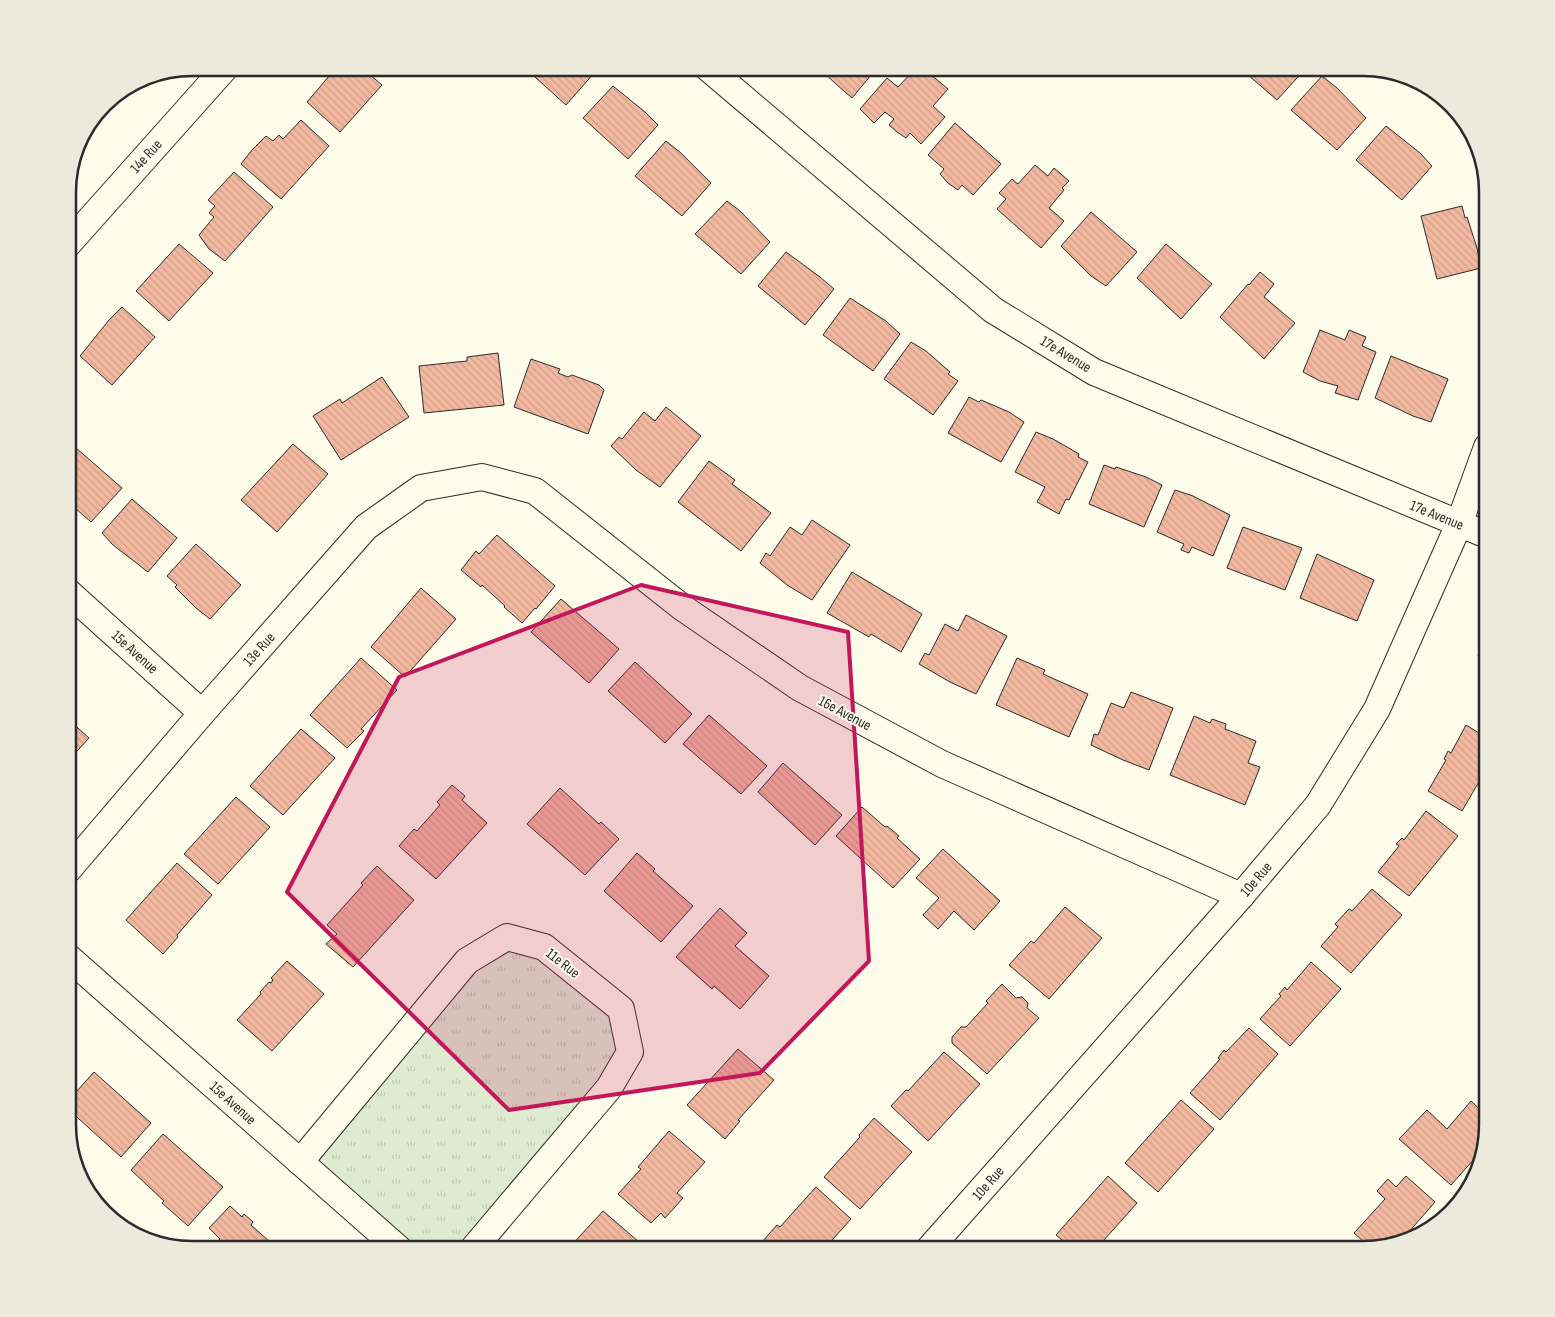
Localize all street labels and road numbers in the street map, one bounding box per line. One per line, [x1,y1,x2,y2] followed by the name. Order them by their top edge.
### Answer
[126,135,167,177] street label: 14e Rue
[1037,332,1095,377] street label: 17e Avenue
[1407,496,1466,535] street label: 17e Avenue
[107,626,162,678] street label: 15e Avenue
[239,628,280,670] street label: 13e Rue
[815,692,874,735] street label: 16e Avenue
[1236,858,1276,901] street label: 10e Rue
[542,944,584,983] street label: 11e Rue
[205,1077,260,1129] street label: 15e Avenue
[968,1162,1009,1205] street label: 10e Rue

